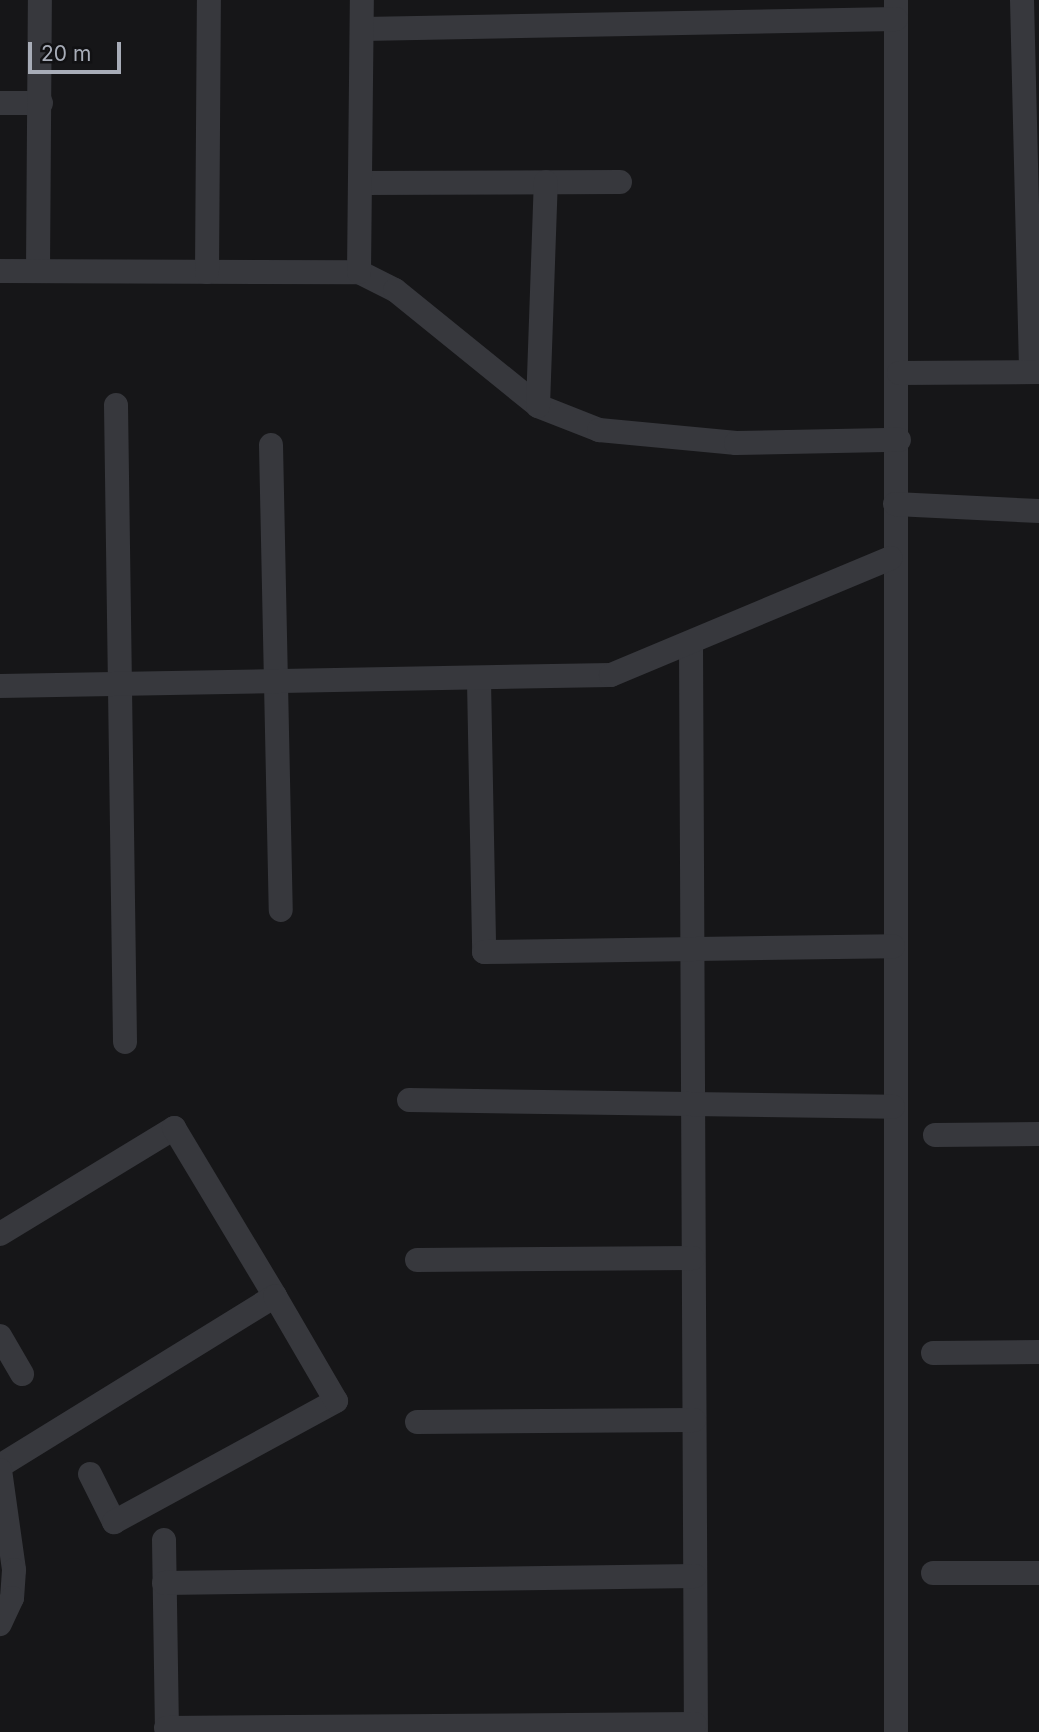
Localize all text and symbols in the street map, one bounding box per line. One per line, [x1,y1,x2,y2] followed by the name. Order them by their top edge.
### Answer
[32,28,124,72] scale bar
[41,41,91,66] text: 20 m

